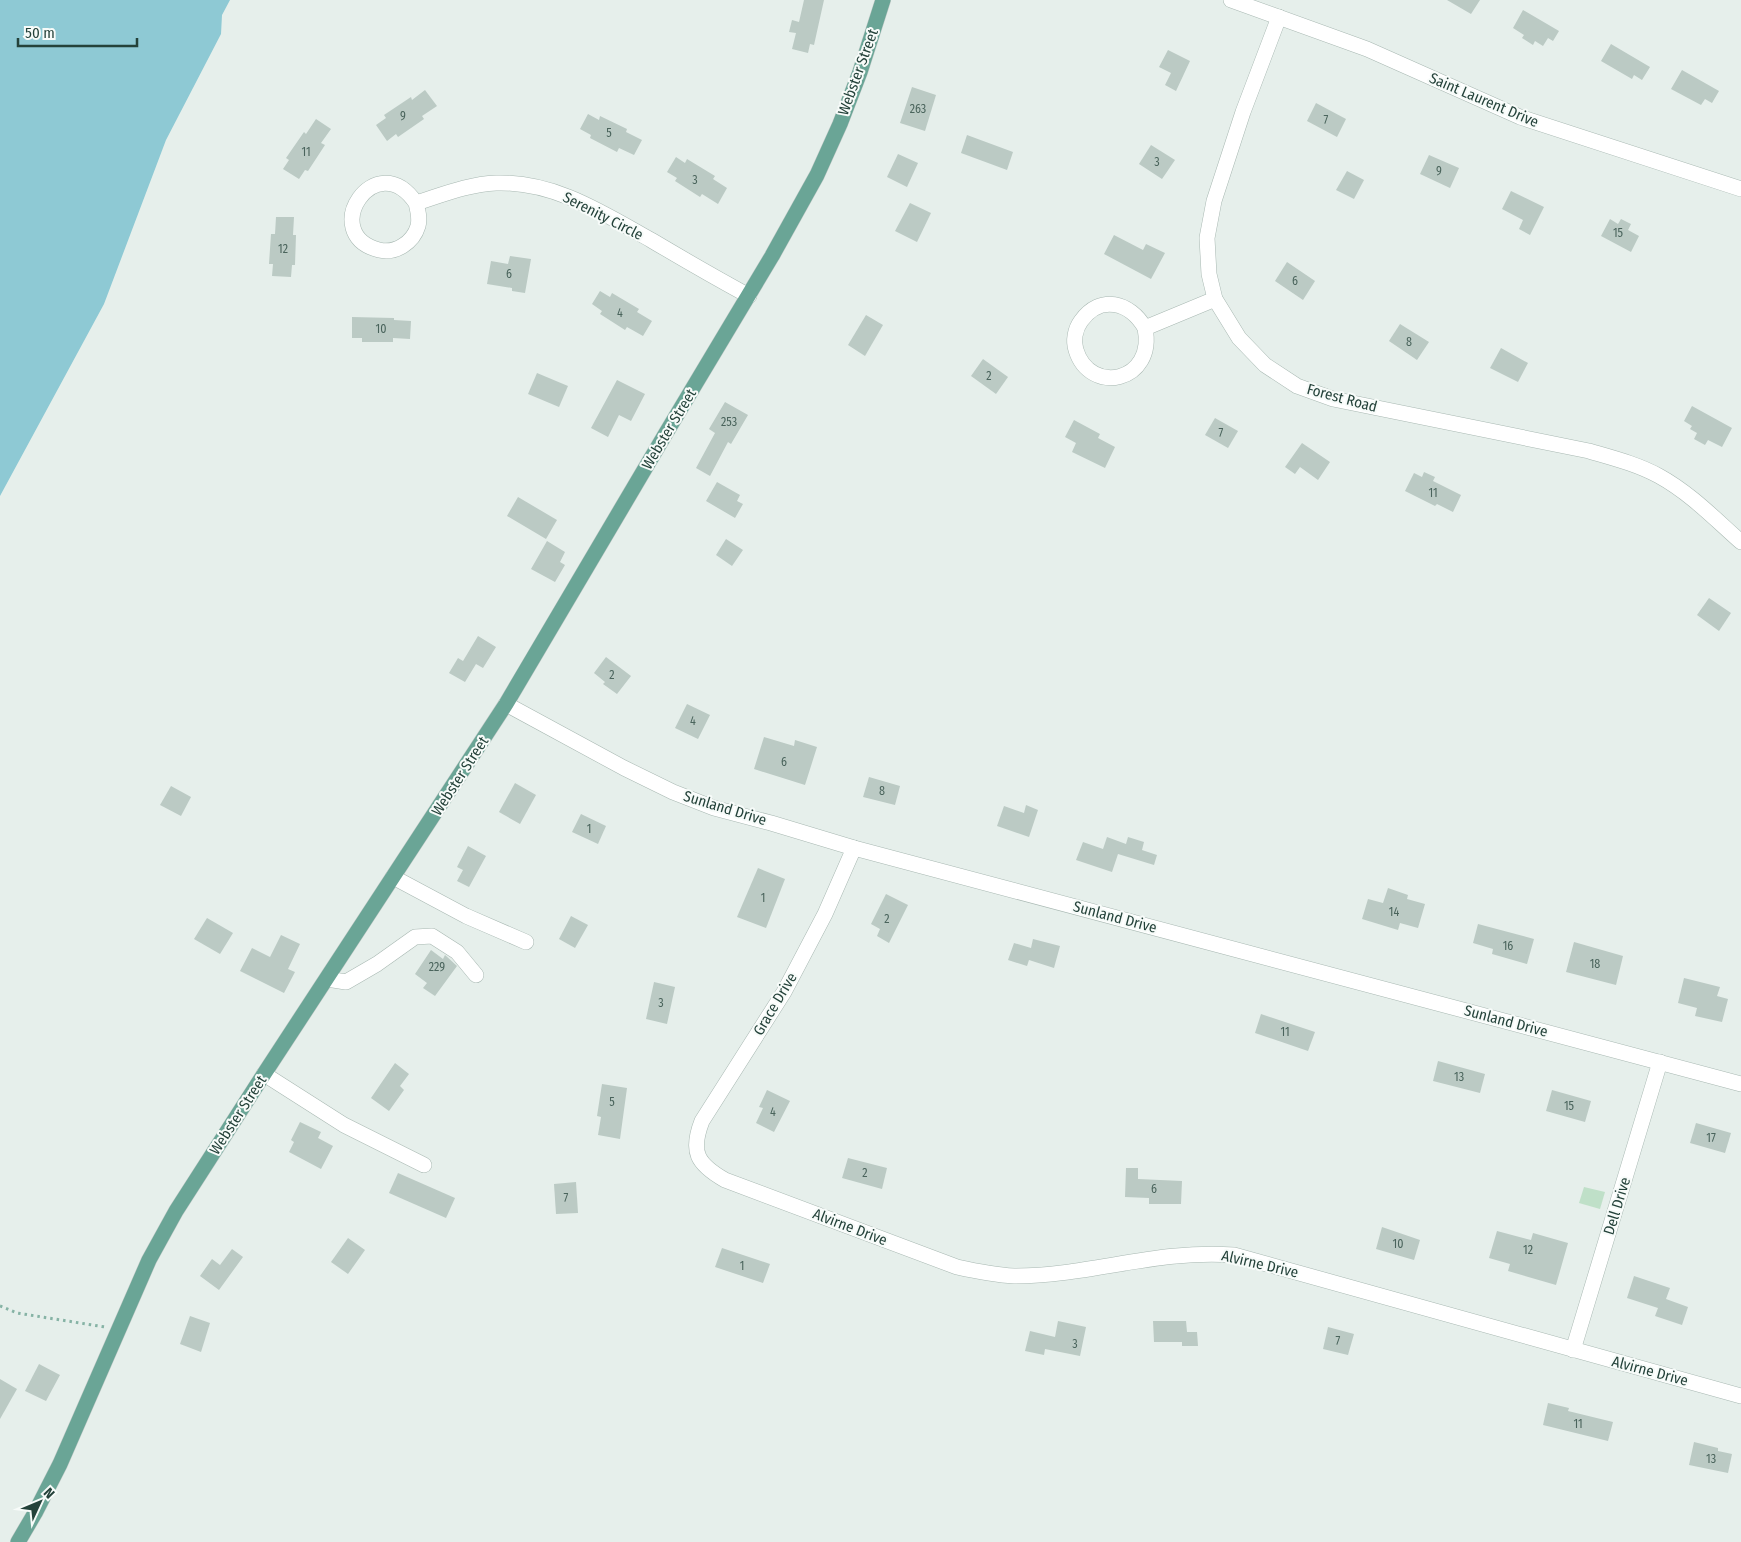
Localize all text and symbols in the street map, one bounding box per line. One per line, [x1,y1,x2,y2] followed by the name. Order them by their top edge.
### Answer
[18,15,136,47] scale bar
[25,24,55,42] text: 50 m
[834,26,882,118] street label: Webster Street
[1427,69,1541,131] street label: Saint Laurent Drive
[910,102,926,116] house number: 263
[400,109,406,123] house number: 9
[1324,113,1329,127] house number: 7
[606,126,612,140] house number: 5
[301,145,311,159] house number: 11
[1154,155,1160,169] house number: 3
[1436,164,1442,178] house number: 9
[692,173,698,187] house number: 3
[560,188,646,244] street label: Serenity Circle
[1613,226,1624,240] house number: 15
[278,242,288,256] house number: 12
[506,267,512,281] house number: 6
[1292,274,1298,288] house number: 6
[617,306,623,320] house number: 4
[376,322,386,336] house number: 10
[1406,335,1412,349] house number: 8
[986,369,992,383] house number: 2
[1305,380,1379,416] street label: Forest Road
[638,385,700,472] street label: Webster Street
[721,415,737,429] house number: 253
[1219,426,1224,440] house number: 7
[1428,486,1438,500] house number: 11
[609,668,615,682] house number: 2
[690,714,696,728] house number: 4
[428,733,492,819] street label: Webster Street
[781,755,787,769] house number: 6
[879,784,885,798] house number: 8
[681,787,769,829] street label: Sunland Drive
[587,822,591,836] house number: 1
[761,891,765,905] house number: 1
[1071,897,1159,937] street label: Sunland Drive
[1389,905,1399,919] house number: 14
[884,912,890,926] house number: 2
[1503,939,1513,953] house number: 16
[1590,957,1600,971] house number: 18
[429,960,445,974] house number: 229
[749,970,801,1038] street label: Grace Drive
[658,996,664,1010] house number: 3
[1462,1001,1550,1041] street label: Sunland Drive
[1280,1025,1290,1039] house number: 11
[1454,1070,1464,1084] house number: 13
[206,1072,270,1158] street label: Webster Street
[609,1095,615,1109] house number: 5
[1564,1099,1575,1113] house number: 15
[770,1105,776,1119] house number: 4
[1706,1131,1716,1145] house number: 17
[862,1166,868,1180] house number: 2
[1600,1175,1634,1237] street label: Dell Drive
[1151,1182,1157,1196] house number: 6
[564,1191,569,1205] house number: 7
[810,1205,890,1249] street label: Alvirne Drive
[1393,1237,1403,1251] house number: 10
[1523,1243,1533,1257] house number: 12
[1220,1246,1300,1282] street label: Alvirne Drive
[740,1259,744,1273] house number: 1
[1336,1334,1341,1348] house number: 7
[1072,1337,1078,1351] house number: 3
[1610,1352,1690,1390] street label: Alvirne Drive
[1573,1417,1583,1431] house number: 11
[1706,1452,1716,1466] house number: 13
[15,1477,65,1527] north arrow
[40,1484,58,1502] text: N

